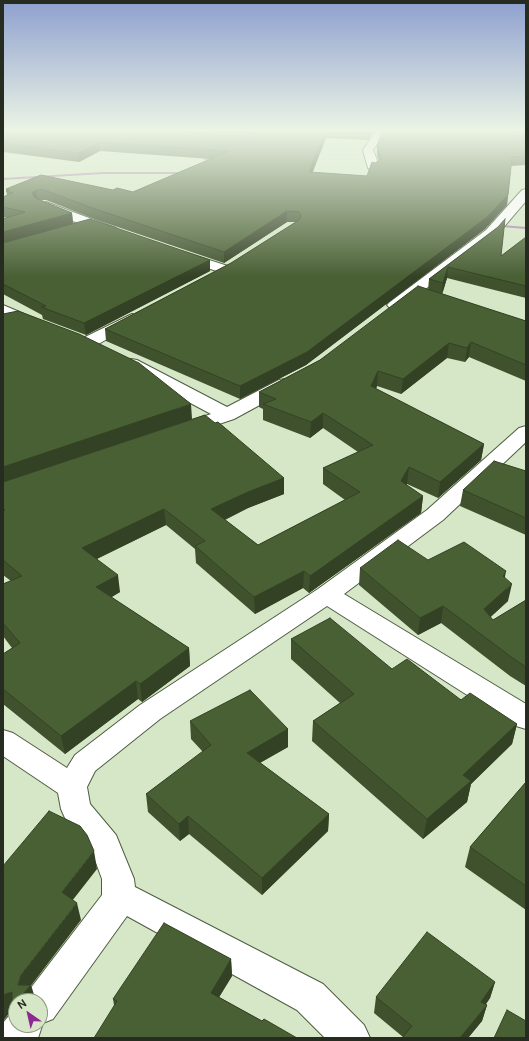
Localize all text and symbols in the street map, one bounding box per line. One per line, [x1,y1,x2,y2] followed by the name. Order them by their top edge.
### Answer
[8,993,48,1033] north arrow
[15,996,29,1012] text: N

